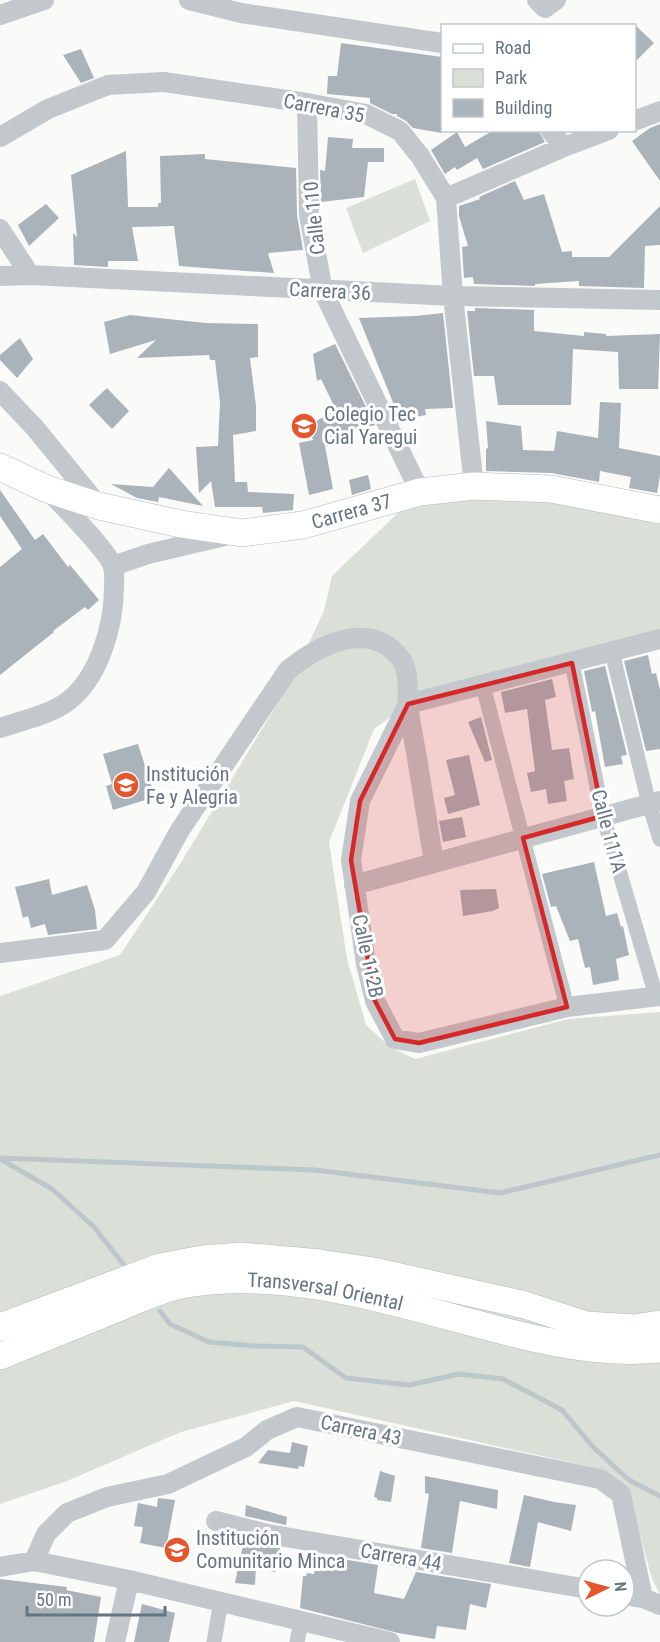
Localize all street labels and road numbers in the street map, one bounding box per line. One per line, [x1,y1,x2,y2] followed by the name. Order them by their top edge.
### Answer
[282,88,367,128] street label: Carrera 35
[298,180,330,256] street label: Calle 110
[288,277,372,305] street label: Carrera 36
[309,489,394,534] street label: Carrera 37
[586,787,632,876] street label: Calle 111A
[347,912,389,1000] street label: Calle 112B
[247,1268,406,1316] street label: Transversal Oriental
[318,1410,404,1450] street label: Carrera 43
[359,1538,444,1576] street label: Carrera 44

